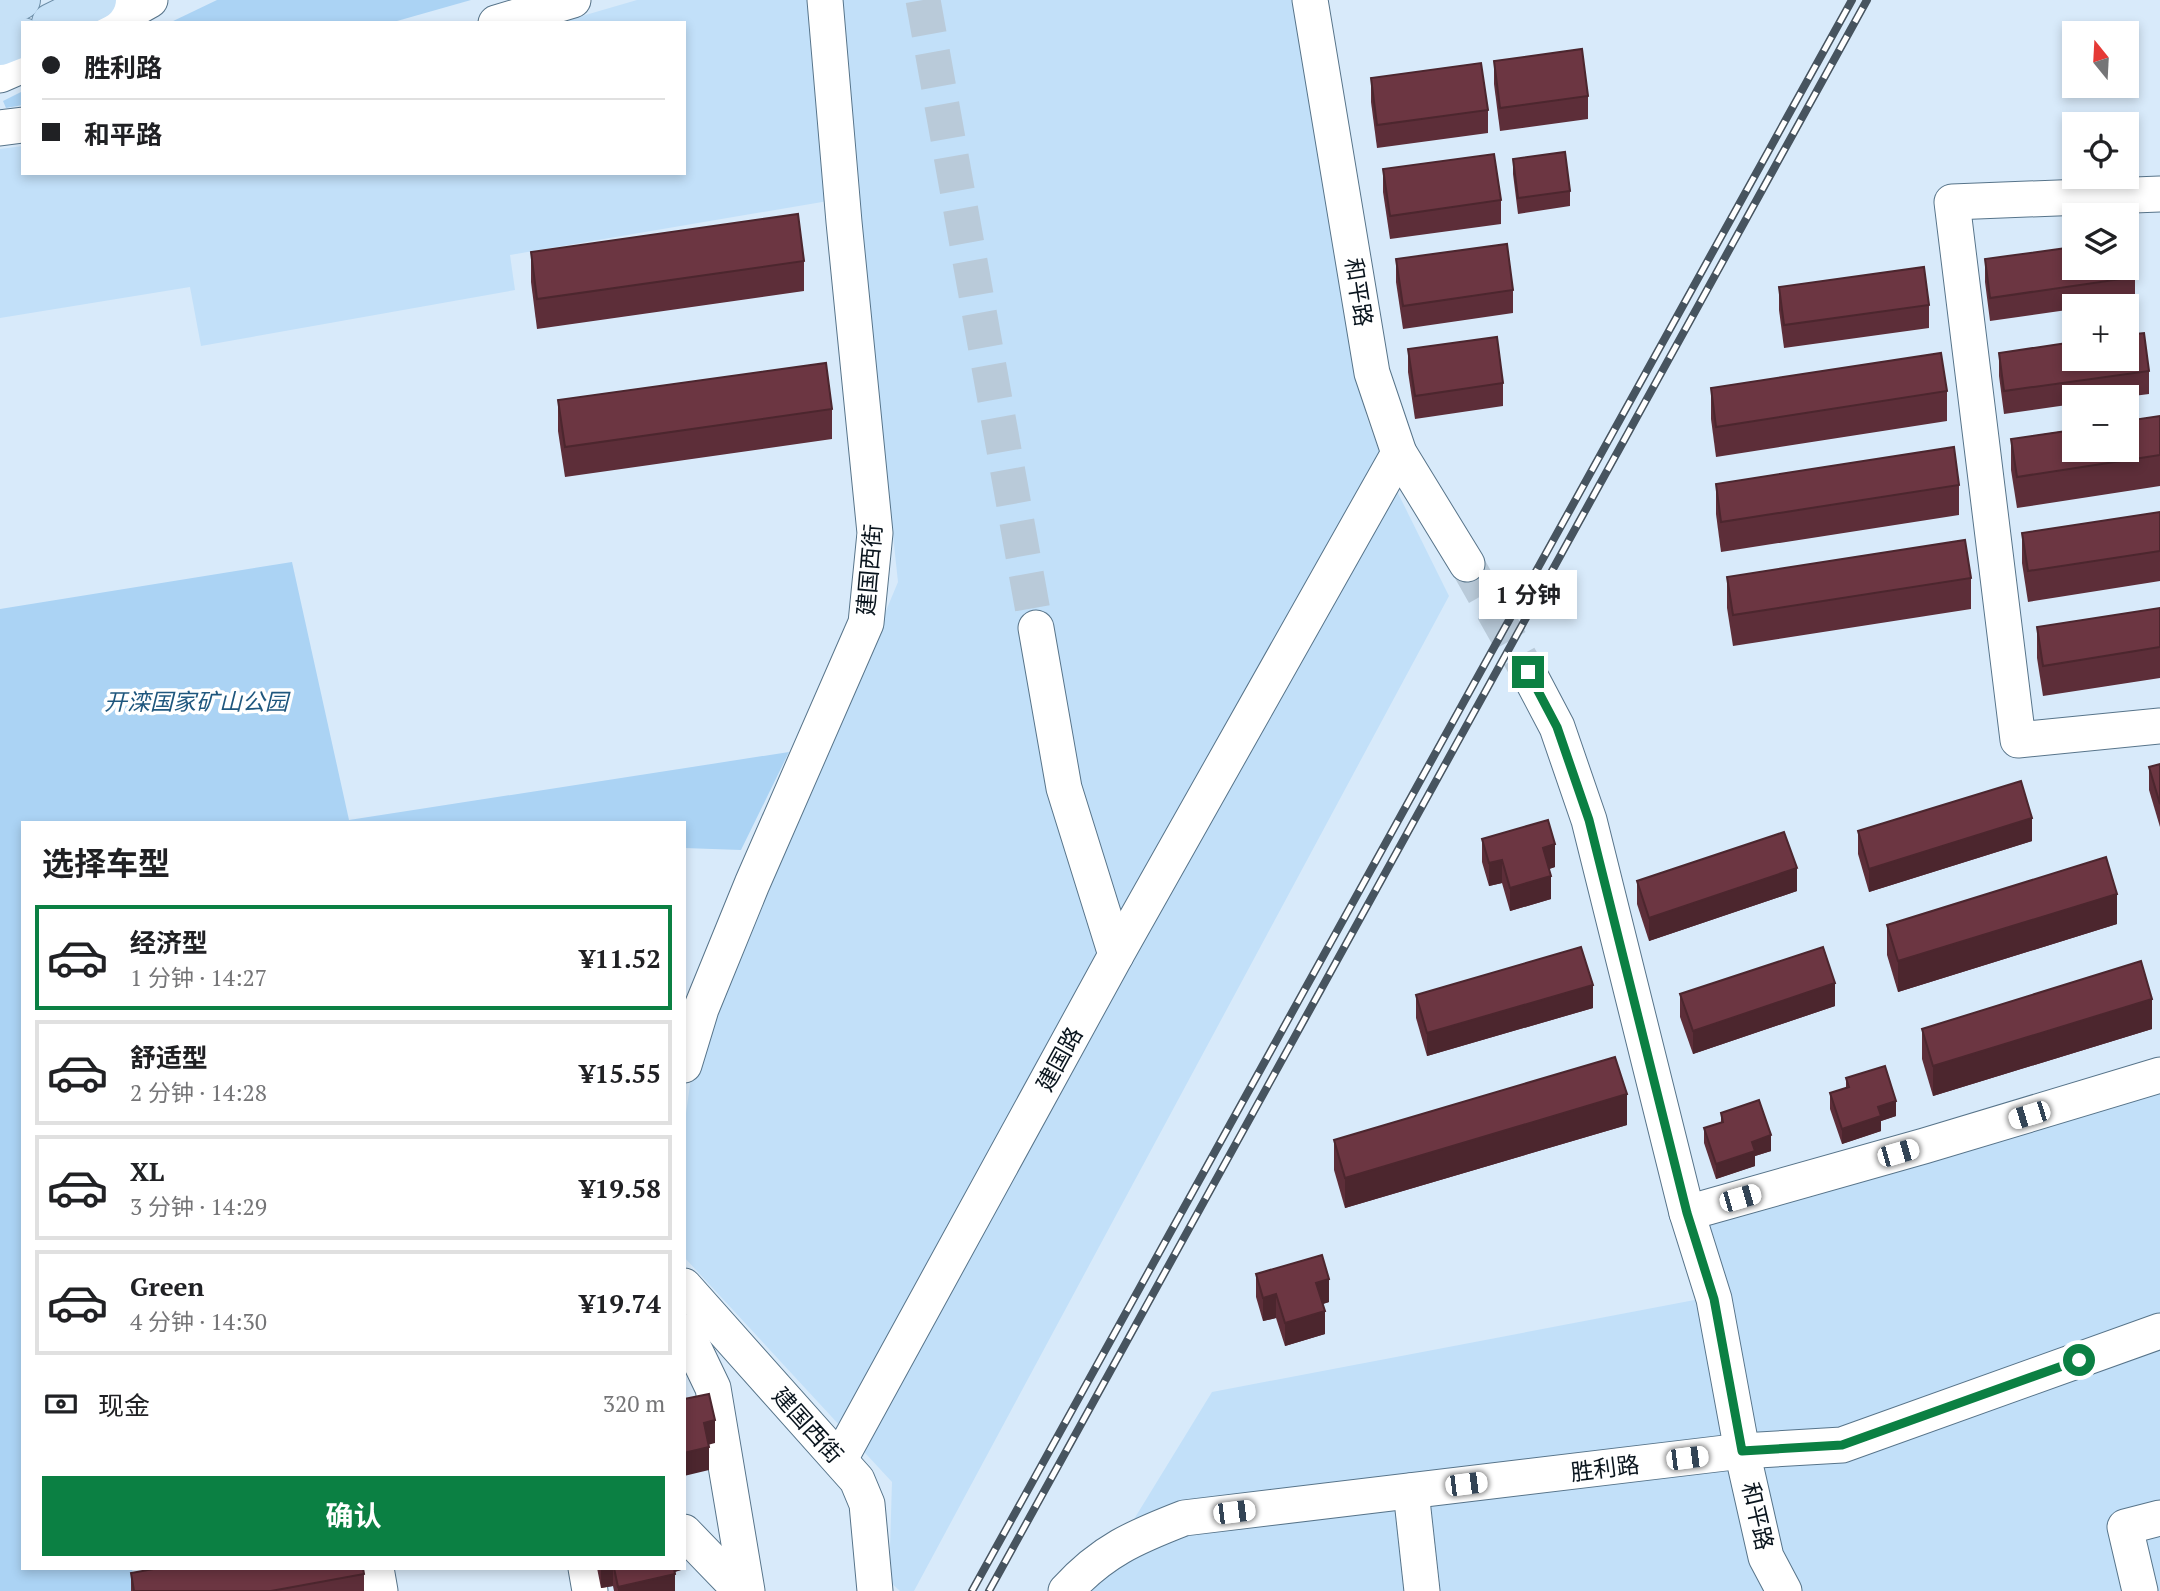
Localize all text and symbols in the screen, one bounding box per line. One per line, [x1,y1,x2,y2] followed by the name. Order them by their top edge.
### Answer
[2062,21,2138,98] north arrow
[2062,21,2139,462] map controls
[84,50,162,84] text: 胜利路
[2062,112,2139,189] button: locate
[84,117,162,151] text: 和平路
[2062,203,2139,280] button: layers
[1338,256,1380,328] street label: 和平路
[2062,294,2139,371] button: +
[2062,385,2139,462] button: −
[850,523,888,617] street label: 建国西街
[1479,570,1577,620] callout: 1 分钟
[1495,579,1561,610] text: 1 分钟
[1512,656,1544,688] route end
[104,686,291,717] park label: 开滦国家矿山公园
[42,842,170,884] text: 选择车型
[130,925,208,959] text: 经济型
[46,926,109,989] icon: car
[580,941,661,975] text: ¥11.52
[130,962,267,993] text: 1 分钟 · 14:27
[1029,1021,1089,1097] street label: 建国路
[130,1040,208,1074] text: 舒适型
[46,1041,109,1104] icon: car
[580,1056,661,1090] text: ¥15.55
[130,1077,267,1108] text: 2 分钟 · 14:28
[2006,1099,2053,1131] car
[1875,1137,1922,1169] car
[130,1154,164,1188] text: XL
[46,1156,109,1219] icon: car
[580,1171,661,1205] text: ¥19.58
[1717,1182,1764,1214] car
[130,1191,267,1222] text: 3 分钟 · 14:29
[130,1269,204,1303] text: Green
[46,1271,109,1334] icon: car
[580,1286,661,1320] text: ¥19.74
[130,1306,267,1337] text: 4 分钟 · 14:30
[2063,1344,2095,1376] route start
[766,1380,850,1470] street label: 建国西街
[42,1385,80,1423] icon: cash
[98,1388,150,1422] text: 现金
[603,1388,665,1419] text: 320 m
[1665,1445,1710,1471] car
[1569,1448,1641,1488] street label: 胜利路
[1444,1471,1489,1497] car
[42,1476,665,1556] button: 确认
[1735,1479,1781,1553] street label: 和平路
[1212,1499,1257,1525] car

